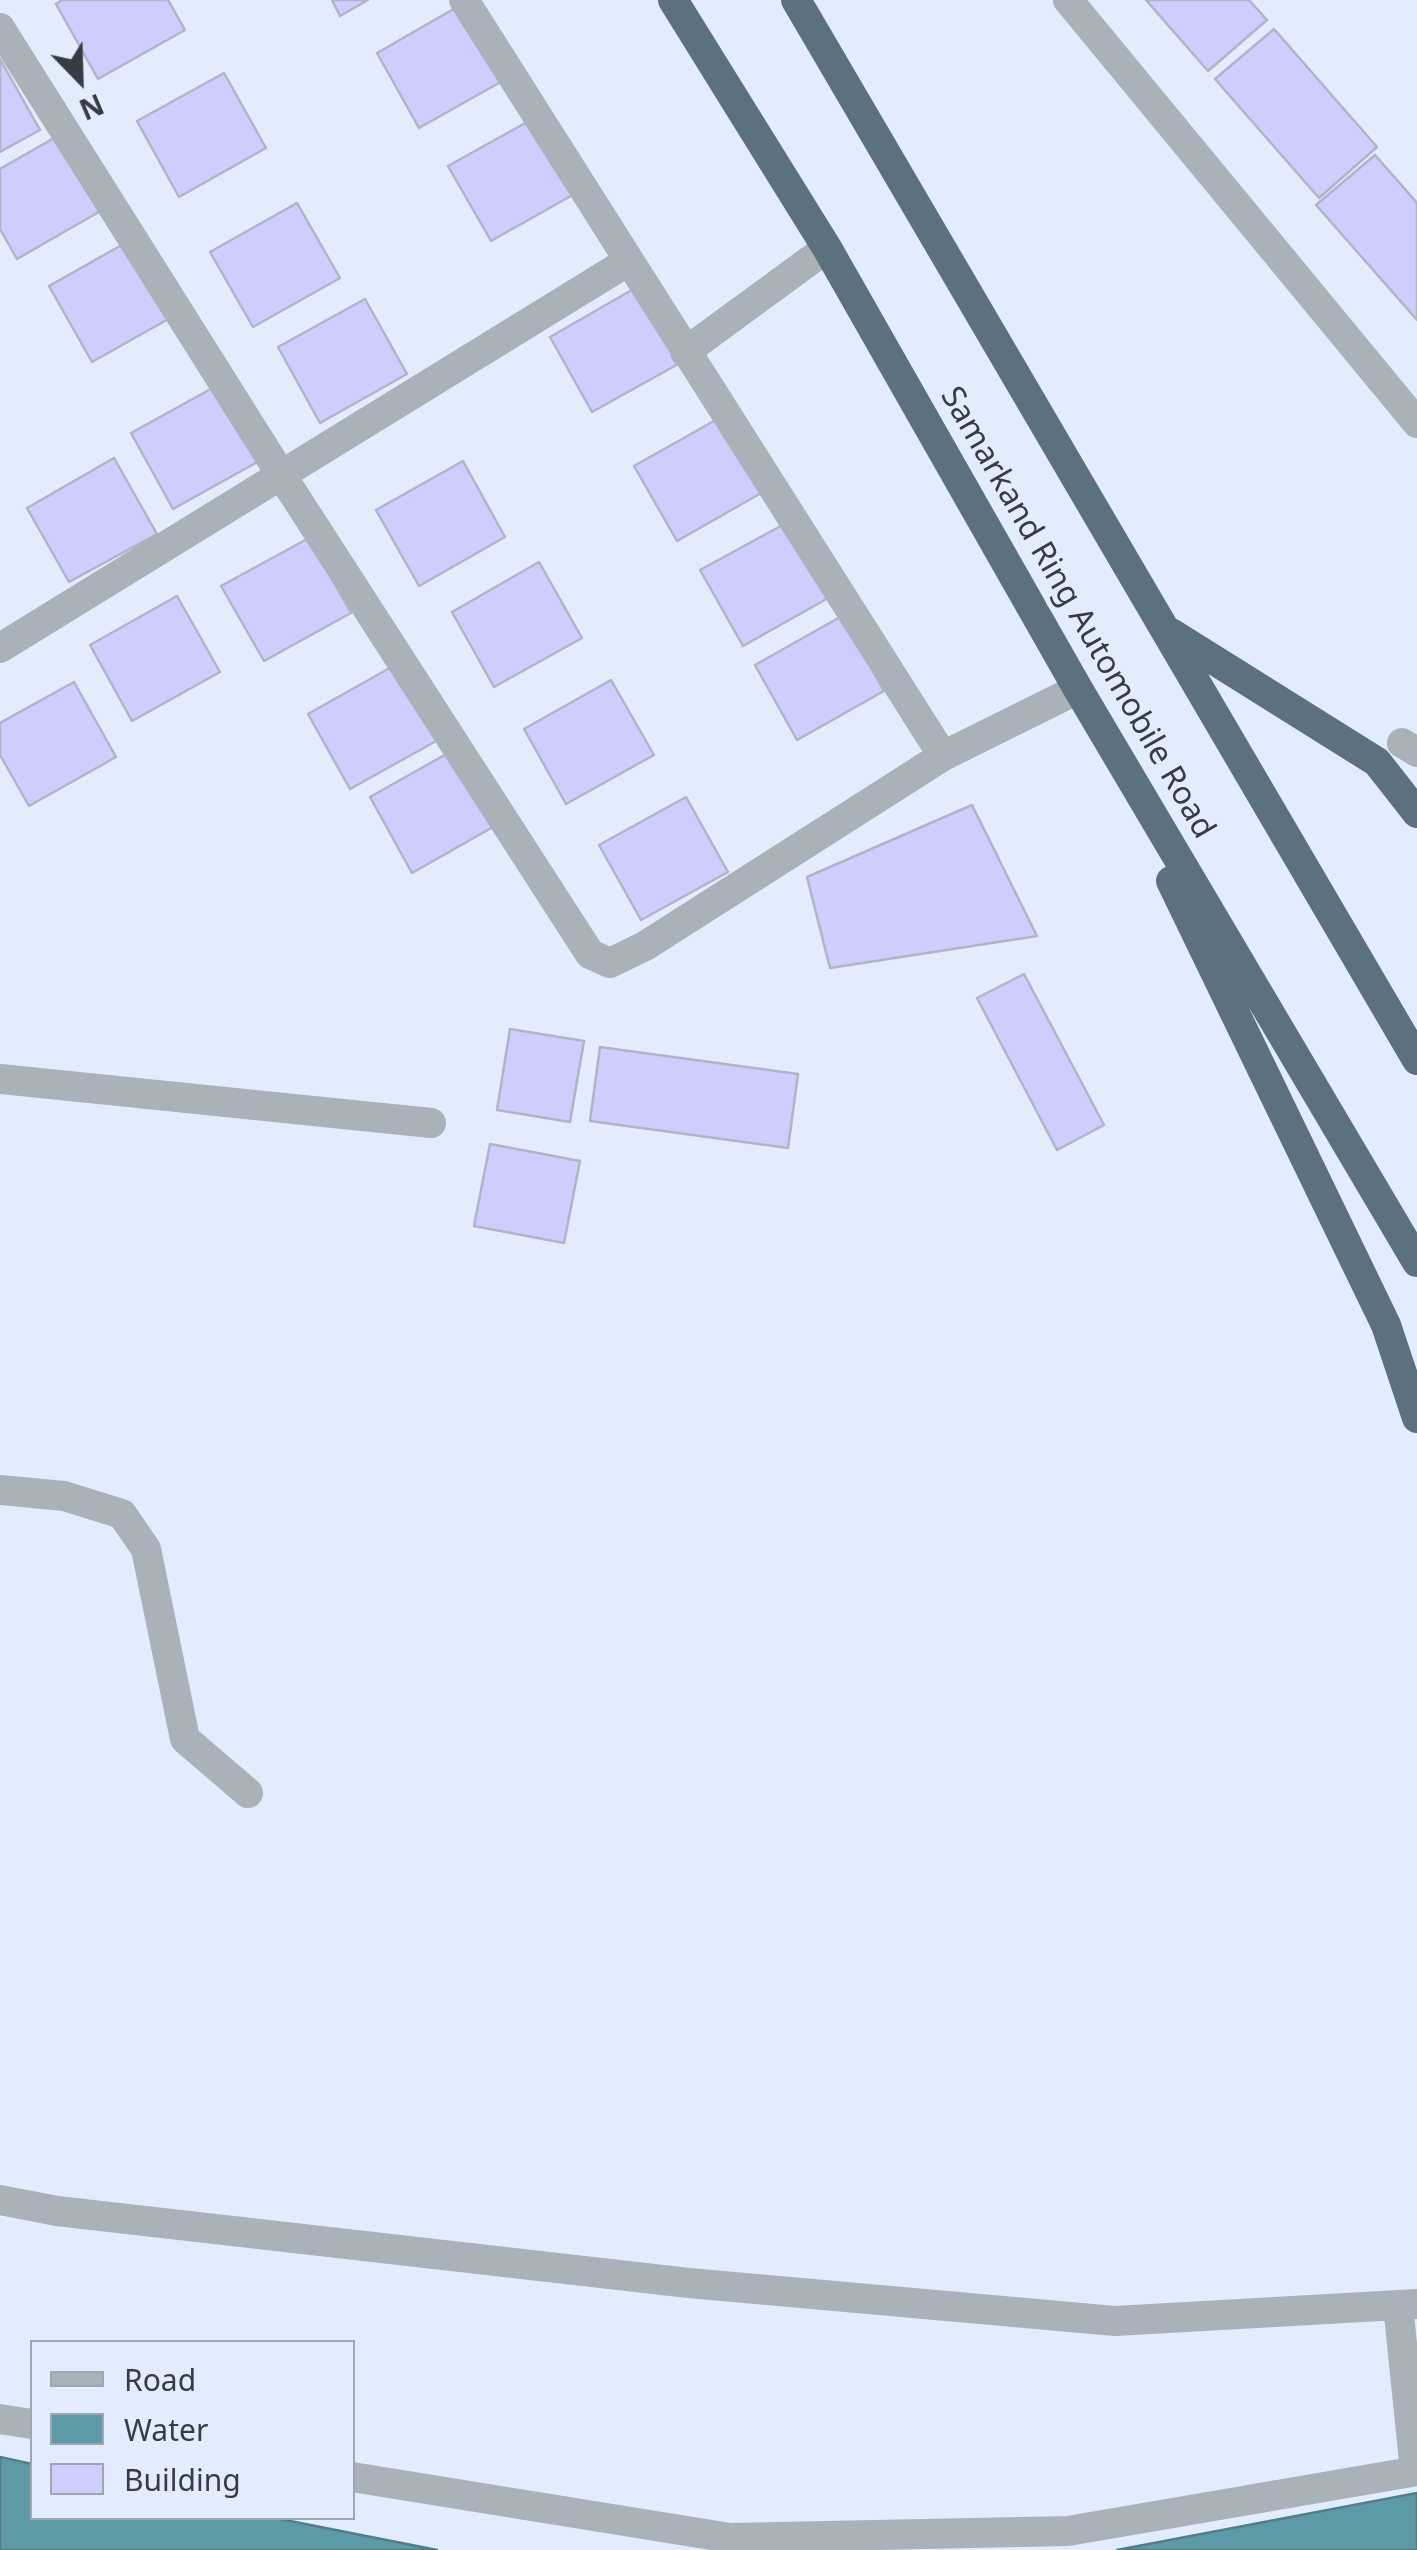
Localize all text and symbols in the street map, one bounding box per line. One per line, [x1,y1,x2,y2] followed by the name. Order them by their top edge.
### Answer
[30,30,130,130] north arrow
[74,86,110,130] text: N
[932,380,1222,846] street label: Samarkand Ring Automobile Road
[30,2340,355,2520] legend
[124,2359,196,2400] text: Road
[124,2409,208,2450] text: Water
[124,2459,241,2500] text: Building

